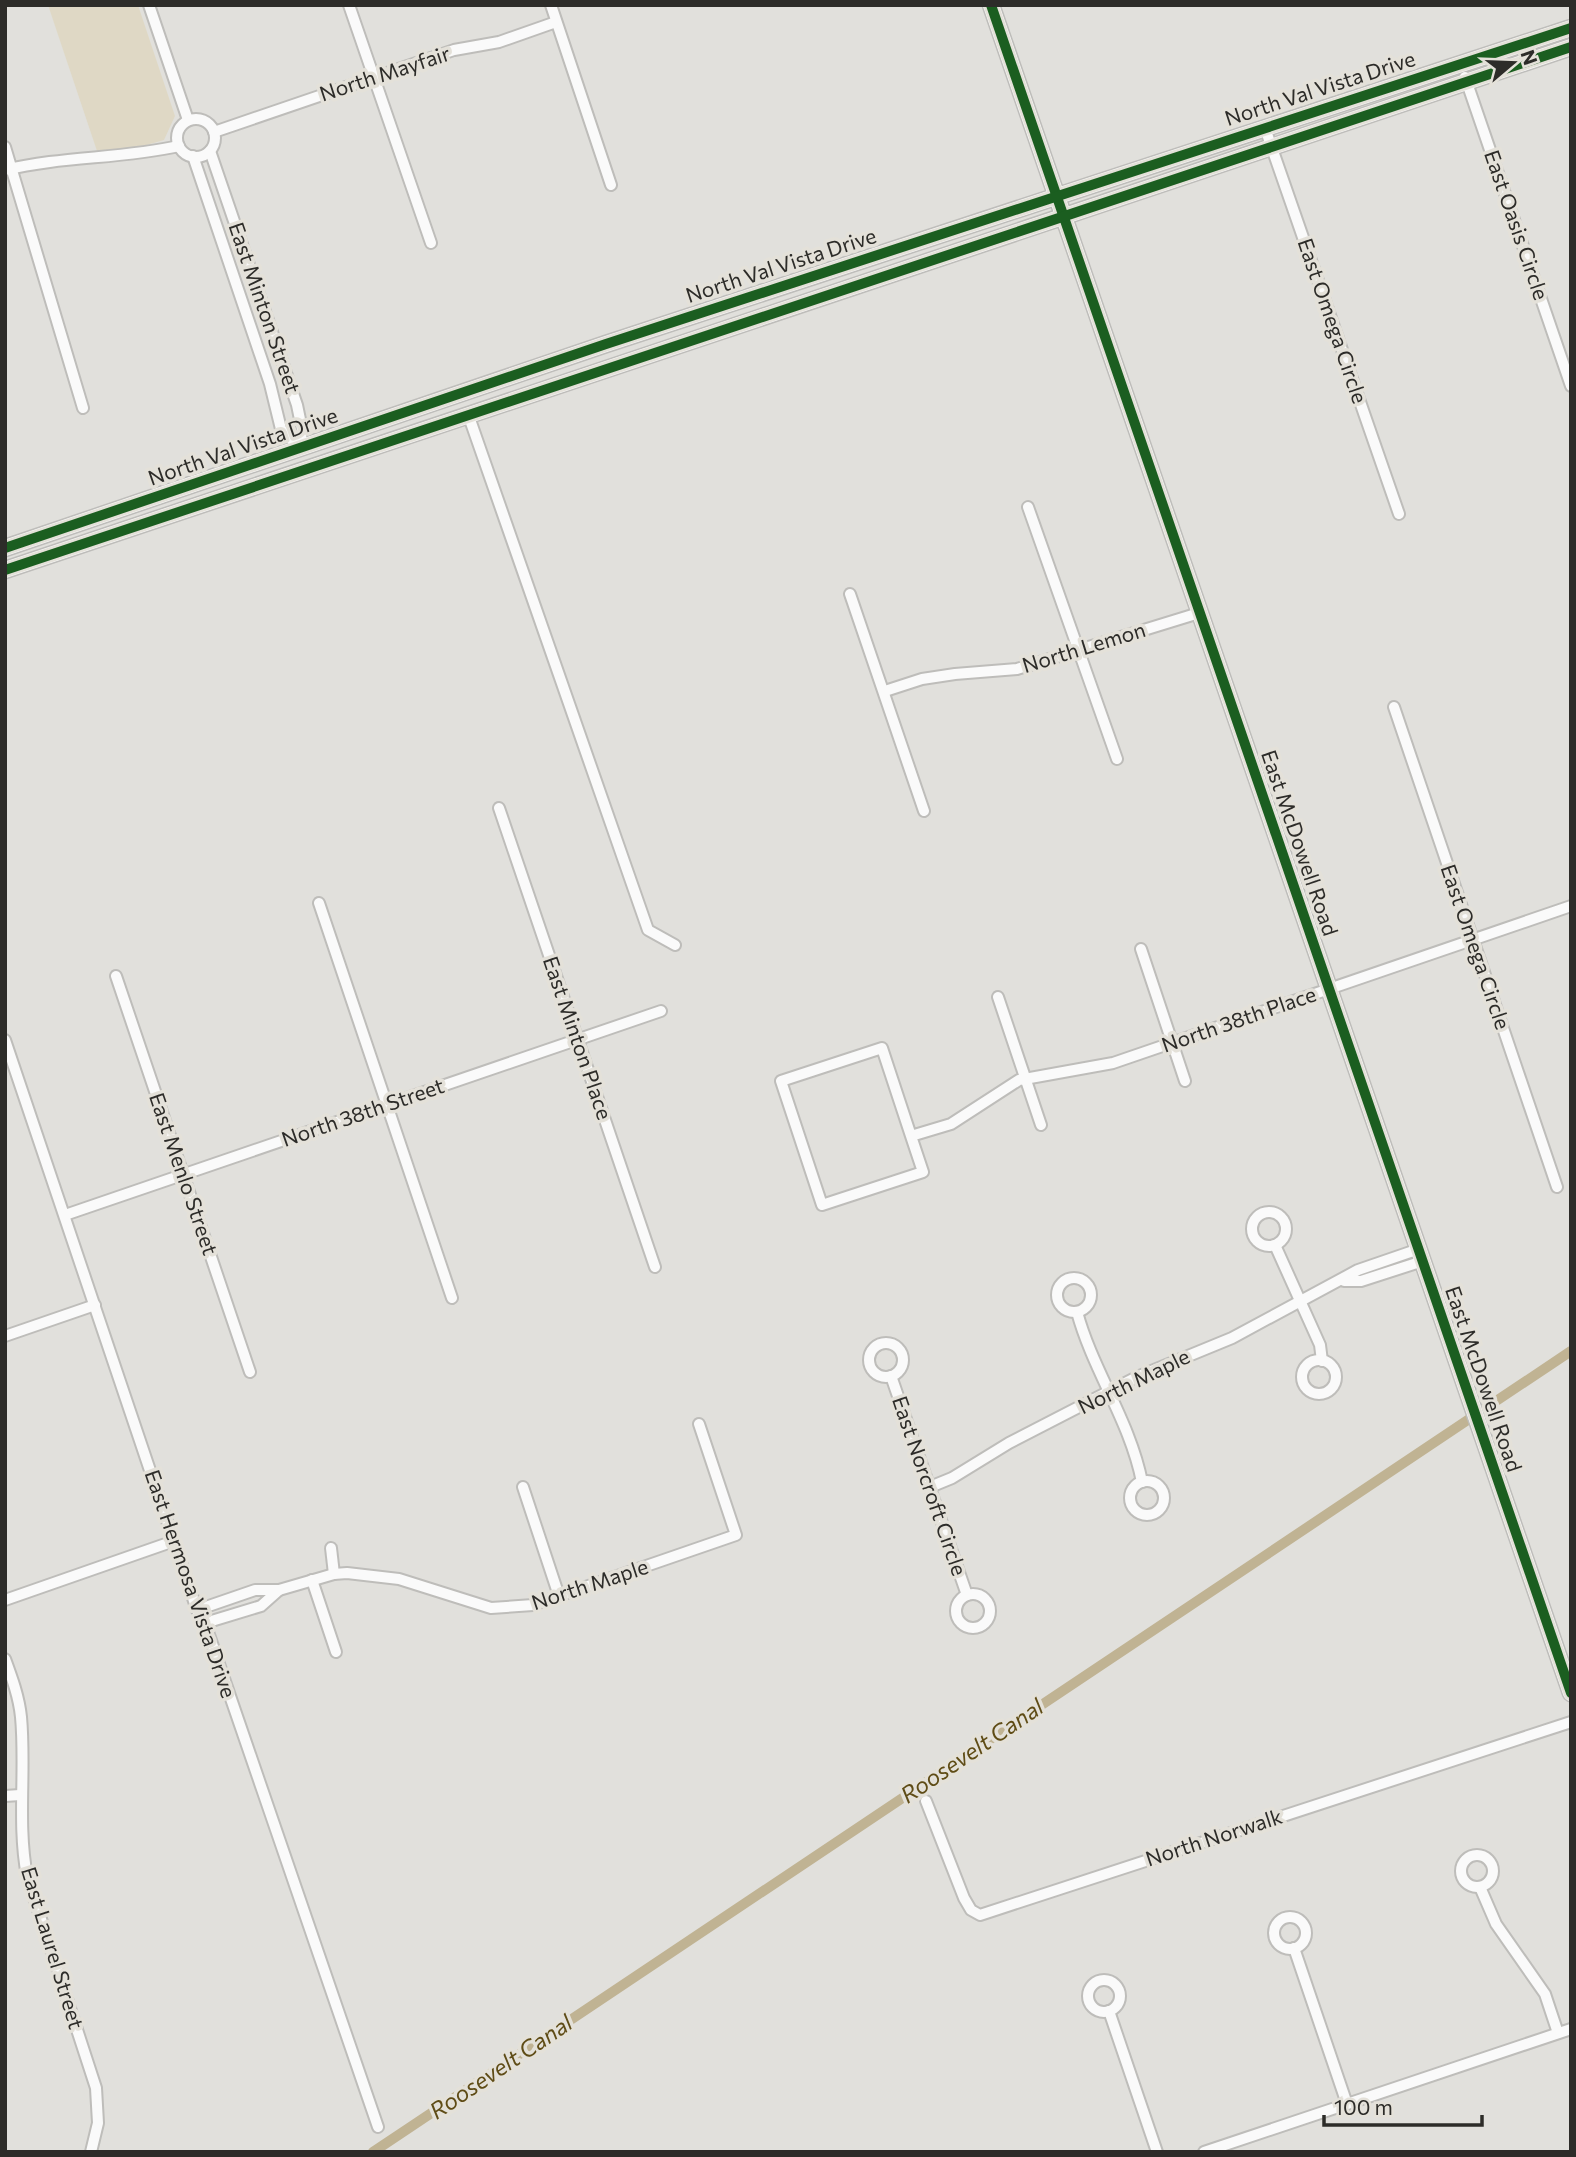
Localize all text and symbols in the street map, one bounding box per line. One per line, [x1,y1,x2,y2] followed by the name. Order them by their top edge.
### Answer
[1478,28,1548,98] north arrow
[316,40,453,105] street label: North Mayfair
[1221,45,1418,130] street label: North Val Vista Drive
[1516,47,1543,68] text: N
[1480,146,1555,303] street label: East Oasis Circle
[224,219,306,396] street label: East Minton Street
[682,222,879,307] street label: North Val Vista Drive
[1293,235,1373,406] street label: East Omega Circle
[144,401,341,490] street label: North Val Vista Drive
[1019,616,1148,677] street label: North Lemon
[1257,746,1344,939] street label: East McDowell Road
[1436,861,1516,1032] street label: East Omega Circle
[539,953,618,1122] street label: East Minton Place
[1158,980,1319,1057] street label: North 38th Place
[278,1072,447,1151] street label: North 38th Street
[145,1089,224,1258] street label: East Menlo Street
[1441,1282,1528,1475] street label: East McDowell Road
[1073,1343,1193,1418] street label: North Maple
[888,1392,973,1579] street label: East Norcroft Circle
[141,1466,242,1701] street label: East Hermosa Vista Drive
[528,1553,651,1614] street label: North Maple
[895,1691,1049,1808] water label: Roosevelt Canal
[1142,1803,1285,1870] street label: North Norwalk
[17,1864,90,2032] street label: East Laurel Street
[424,2007,578,2124] water label: Roosevelt Canal
[1324,2084,1482,2128] scale bar
[1334,2094,1393,2119] text: 100 m

